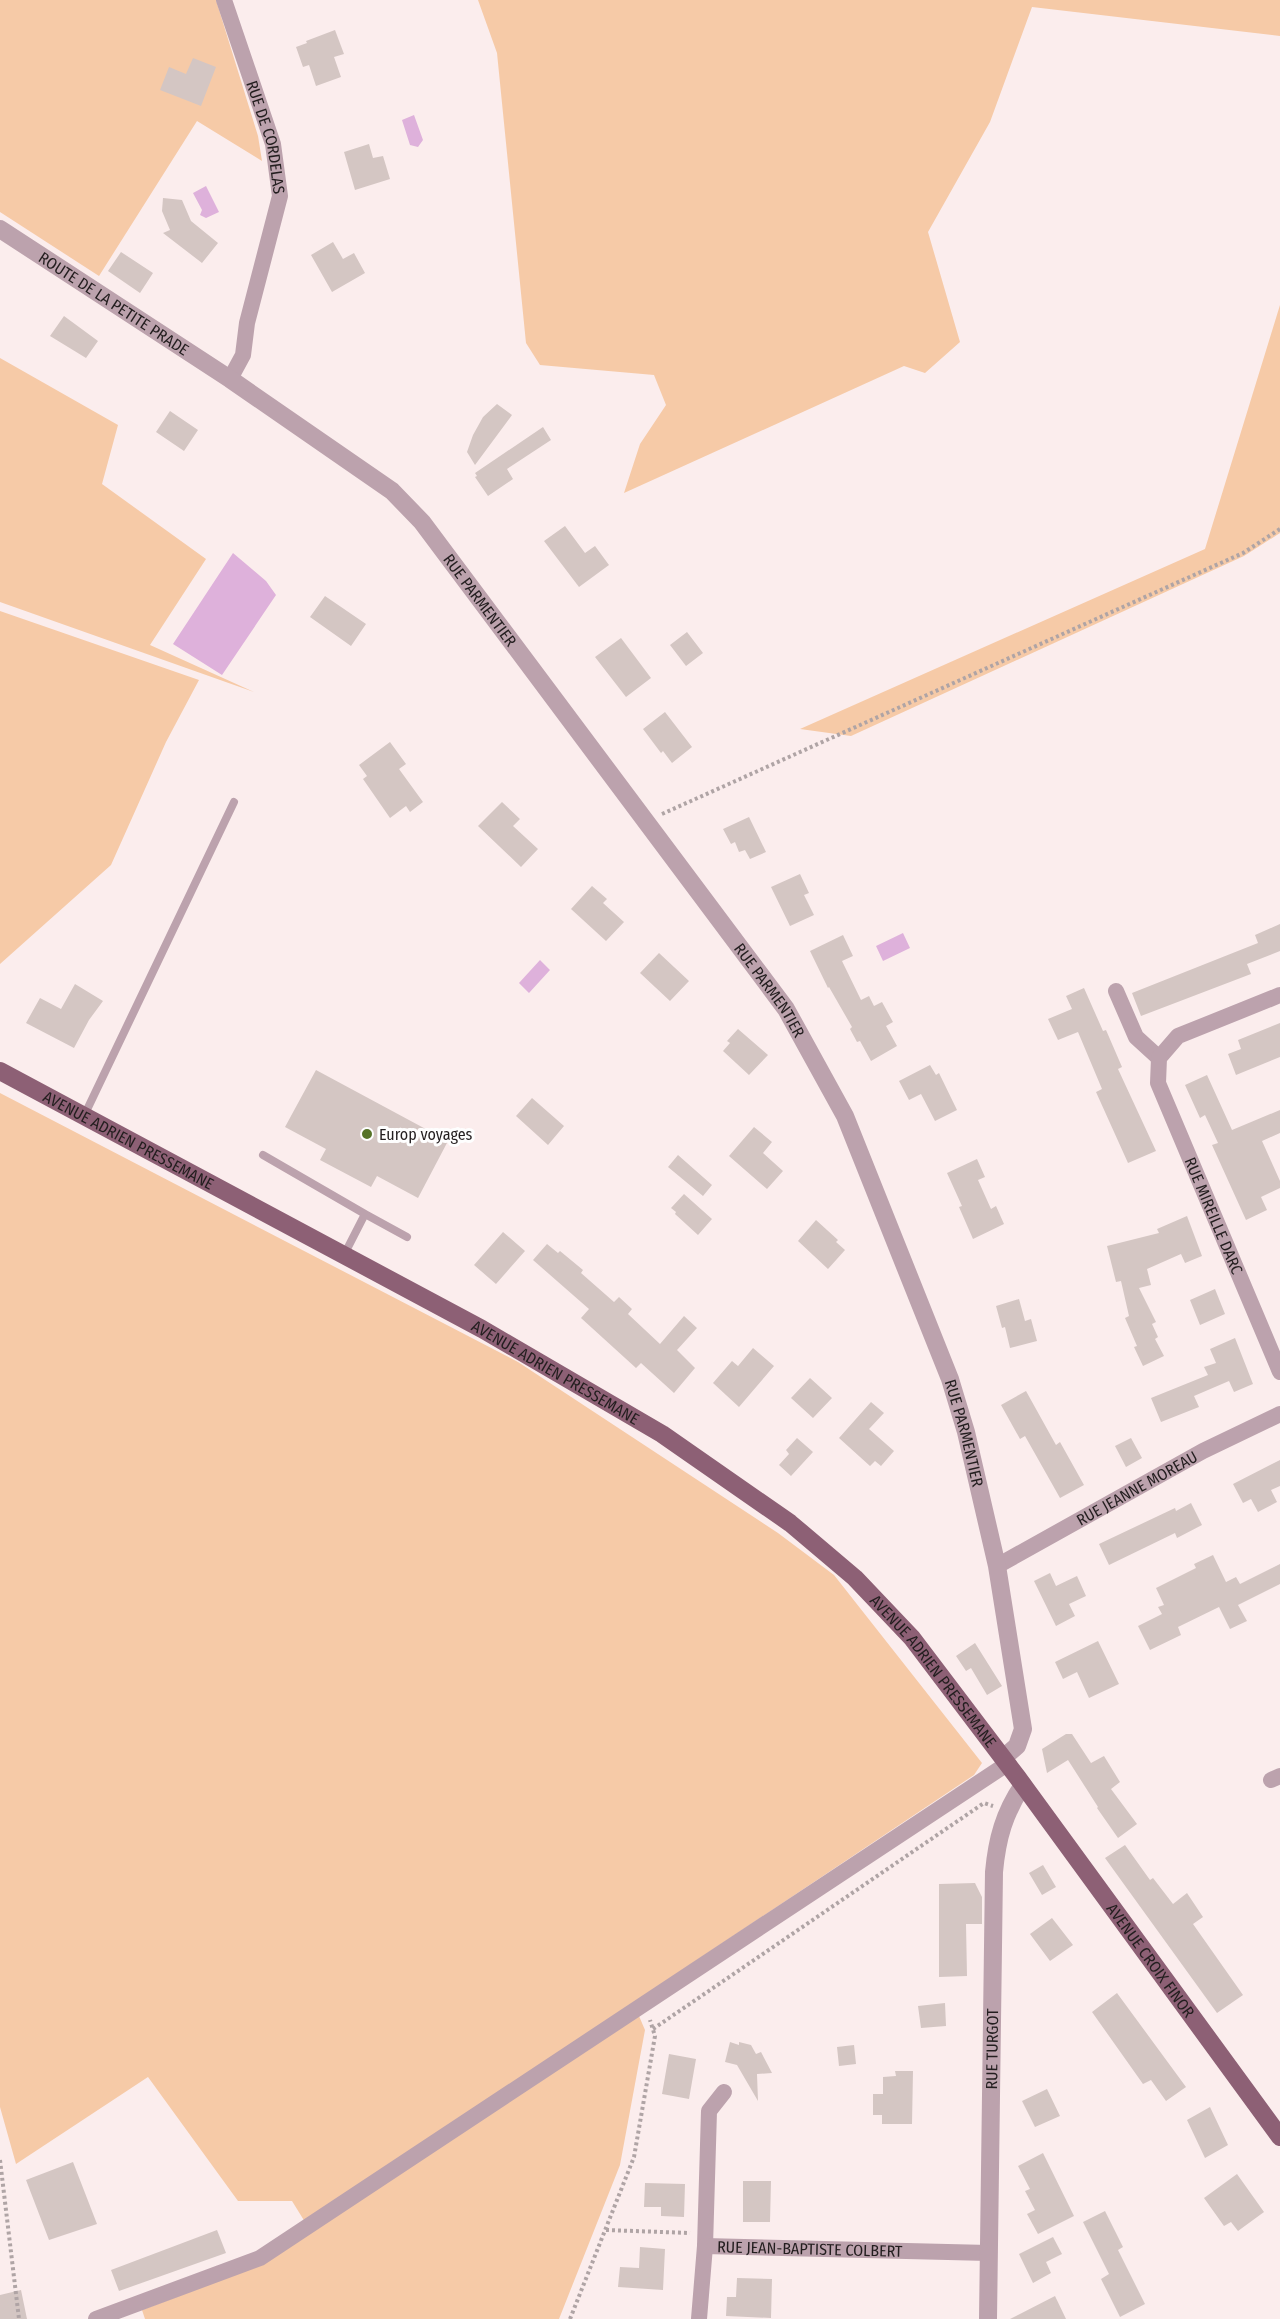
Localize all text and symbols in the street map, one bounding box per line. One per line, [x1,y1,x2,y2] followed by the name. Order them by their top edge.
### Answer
[243,78,289,195] street label: RUE DE CORDELAS
[35,247,192,359] street label: ROUTE DE LA PETITE PRADE
[440,550,521,650] street label: RUE PARMENTIER
[731,939,809,1041] street label: RUE PARMENTIER
[40,1087,217,1193] street label: AVENUE ADRIEN PRESSEMANE
[379,1125,473,1144] place label: Europ voyages
[360,1127,374,1141] marker: Europ voyages
[1181,1154,1247,1277] street label: RUE MIREILLE DARC
[469,1316,643,1428] street label: AVENUE ADRIEN PRESSEMANE
[941,1377,988,1489] street label: RUE PARMENTIER
[1073,1447,1201,1529] street label: RUE JEANNE MOREAU
[866,1591,1001,1751] street label: AVENUE ADRIEN PRESSEMANE
[1103,1899,1199,2021] street label: AVENUE CROIX FINOR
[982,2008,1002,2090] street label: RUE TURGOT
[717,2237,903,2260] street label: RUE JEAN-BAPTISTE COLBERT

